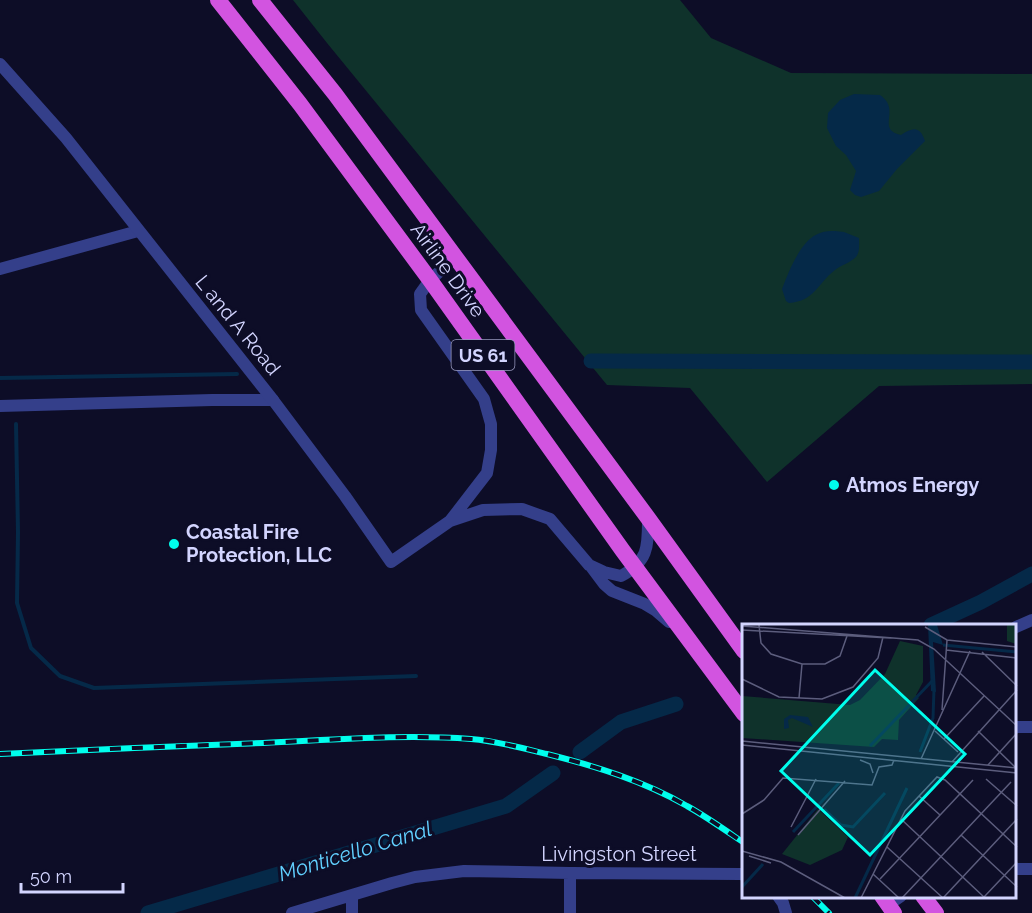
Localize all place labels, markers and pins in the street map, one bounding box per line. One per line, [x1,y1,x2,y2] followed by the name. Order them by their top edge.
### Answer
[846,473,979,497] place label: Atmos Energy
[827,478,841,492] marker: Atmos Energy
[186,520,332,567] place label: Coastal Fire Protection, LLC
[167,537,181,551] marker: Coastal Fire Protection, LLC

